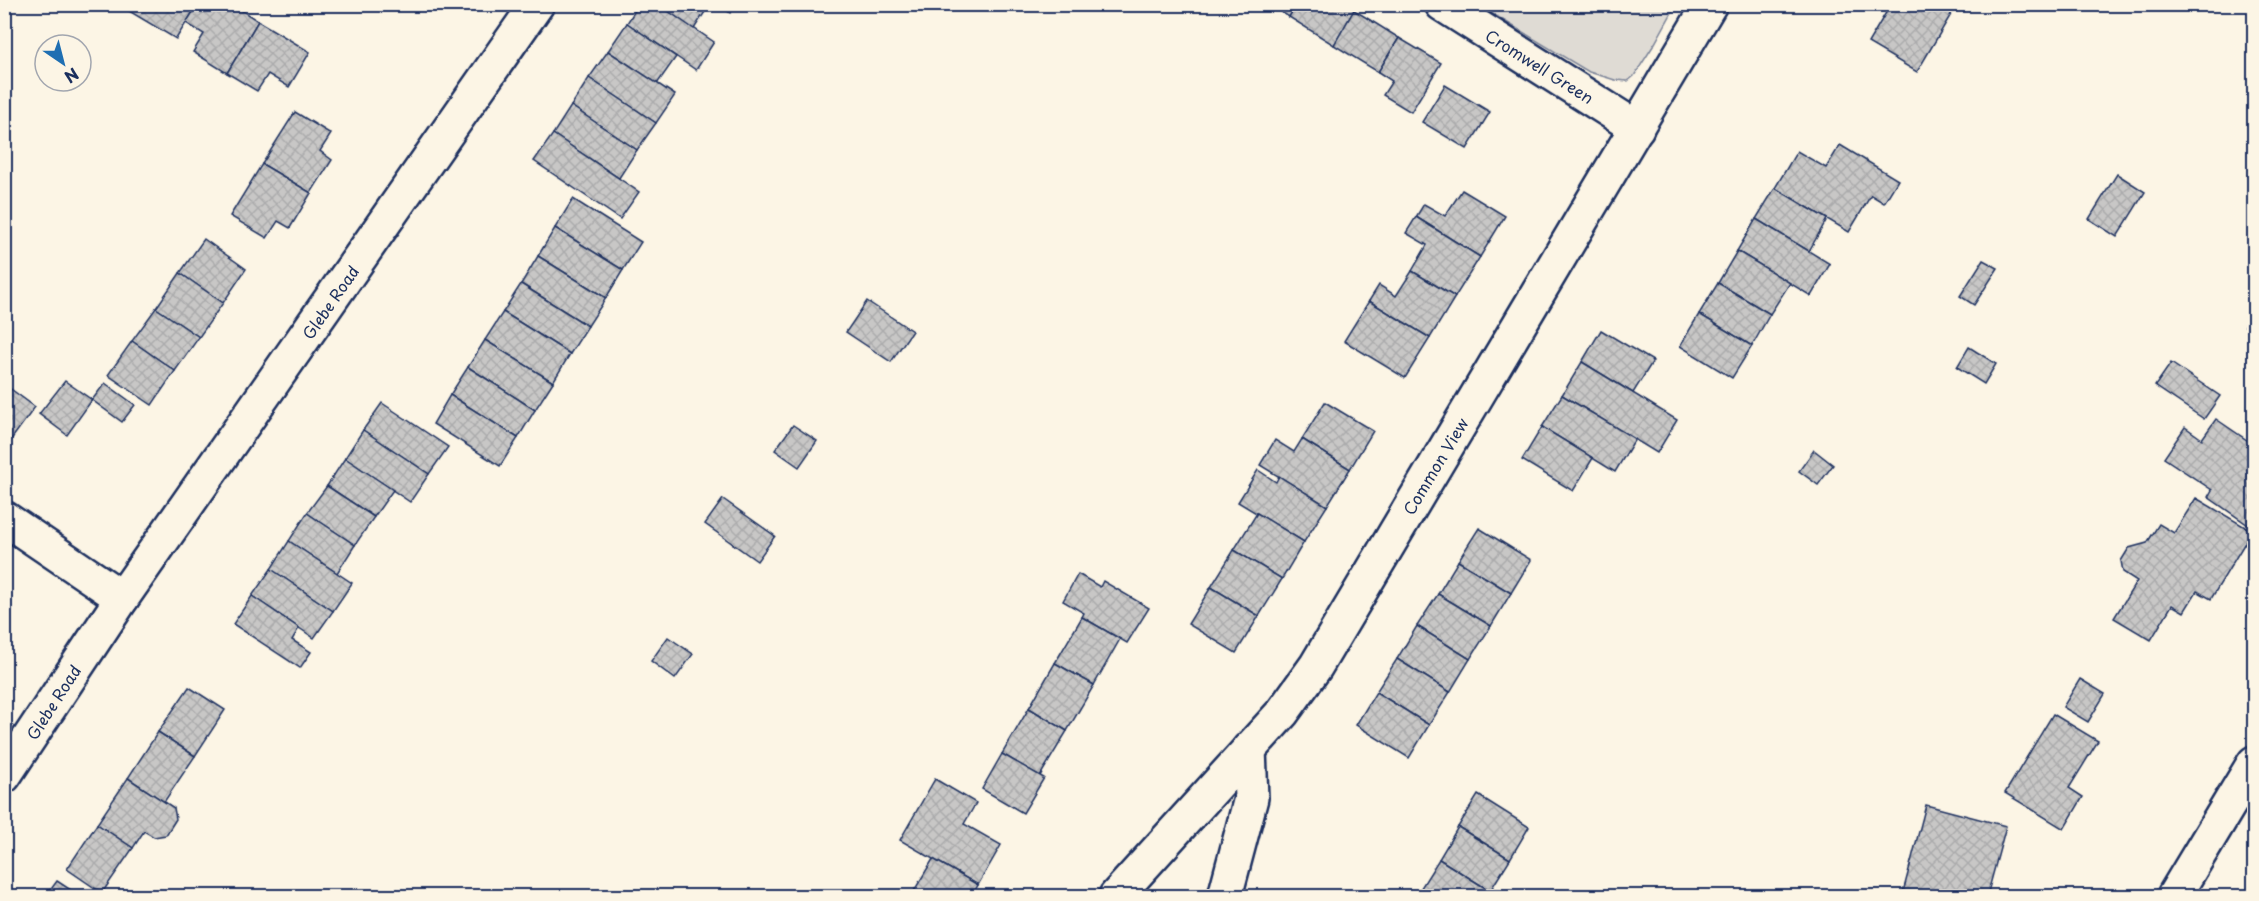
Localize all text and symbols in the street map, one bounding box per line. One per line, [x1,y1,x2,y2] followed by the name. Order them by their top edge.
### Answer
[1481,23,1599,109] street label: Cromwell Green
[33,33,93,93] north arrow
[60,63,84,90] text: N
[296,260,364,344] street label: Glebe Road
[1397,412,1474,519] street label: Common View
[20,660,86,744] street label: Glebe Road

